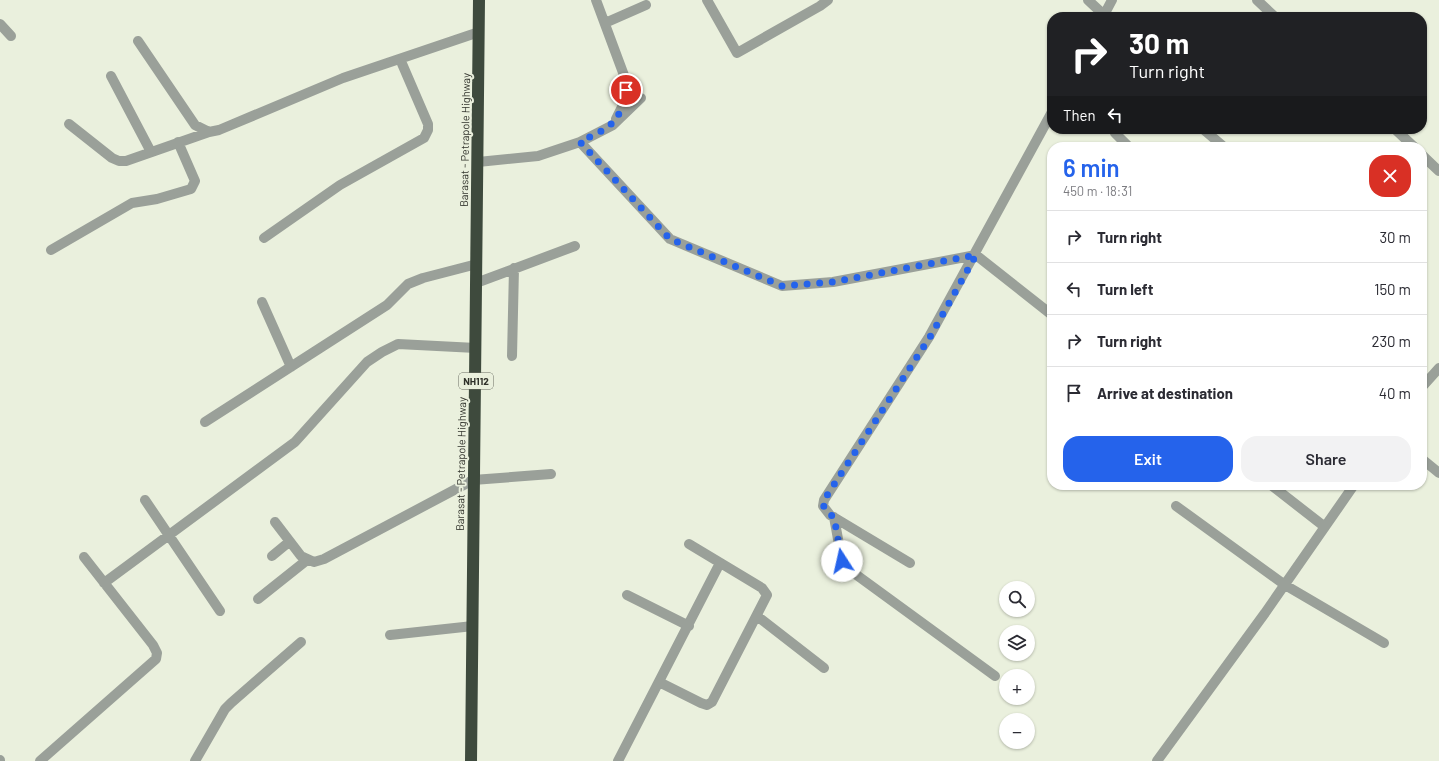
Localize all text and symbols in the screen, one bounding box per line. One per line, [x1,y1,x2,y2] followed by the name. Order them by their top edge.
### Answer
[1129,26,1189,60] text: 30 m
[1063,28,1115,80] icon: right
[1129,60,1205,82] text: Turn right
[457,73,472,207] street label: Barasat - Petrapole Highway
[609,73,643,107] pin
[615,79,637,101] icon: arrive
[1104,104,1126,126] icon: left
[1063,106,1096,124] text: Then
[1063,153,1120,182] text: 6 min
[1369,155,1411,197] button: close
[1063,183,1132,199] text: 450 m · 18:31
[1063,226,1085,248] icon: right
[1097,228,1162,246] text: Turn right
[1379,228,1411,246] text: 30 m
[1063,278,1085,300] icon: left
[1097,280,1153,298] text: Turn left
[1374,280,1411,298] text: 150 m
[1063,330,1085,352] icon: right
[1097,332,1162,350] text: Turn right
[1371,332,1411,350] text: 230 m
[459,373,493,389] road number: NH112
[1063,382,1085,404] icon: arrive
[1097,384,1233,402] text: Arrive at destination
[1379,384,1411,402] text: 40 m
[453,397,468,531] street label: Barasat - Petrapole Highway
[1063,436,1233,482] button: Exit
[1241,436,1411,482] button: Share
[821,540,863,582] position arrow
[999,581,1035,749] map controls
[999,581,1035,617] button: search
[999,625,1035,661] button: layers
[999,669,1035,705] button: +
[999,713,1035,749] button: −

